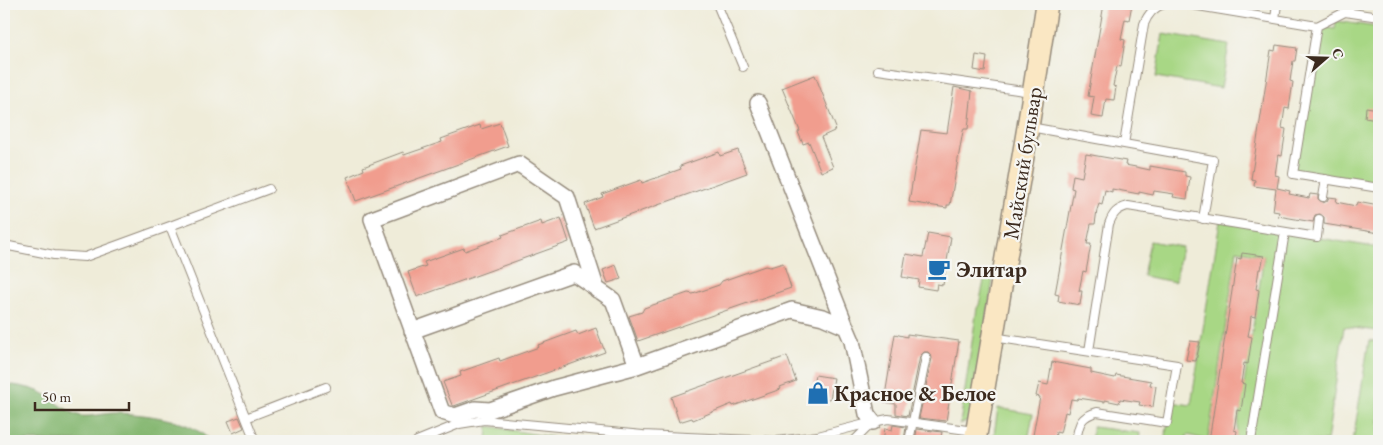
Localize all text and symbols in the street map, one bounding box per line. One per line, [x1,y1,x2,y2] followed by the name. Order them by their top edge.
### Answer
[1300,32,1350,82] north arrow
[1328,46,1348,61] text: С
[996,85,1049,241] street label: Майский бульвар
[956,255,1027,284] place label: Элитар
[926,256,952,282] cafe icon: Элитар
[834,379,996,408] place label: Красное & Белое
[35,380,129,412] scale bar
[805,380,831,406] shop icon: Красное & Белое
[42,387,71,406] text: 50 m

